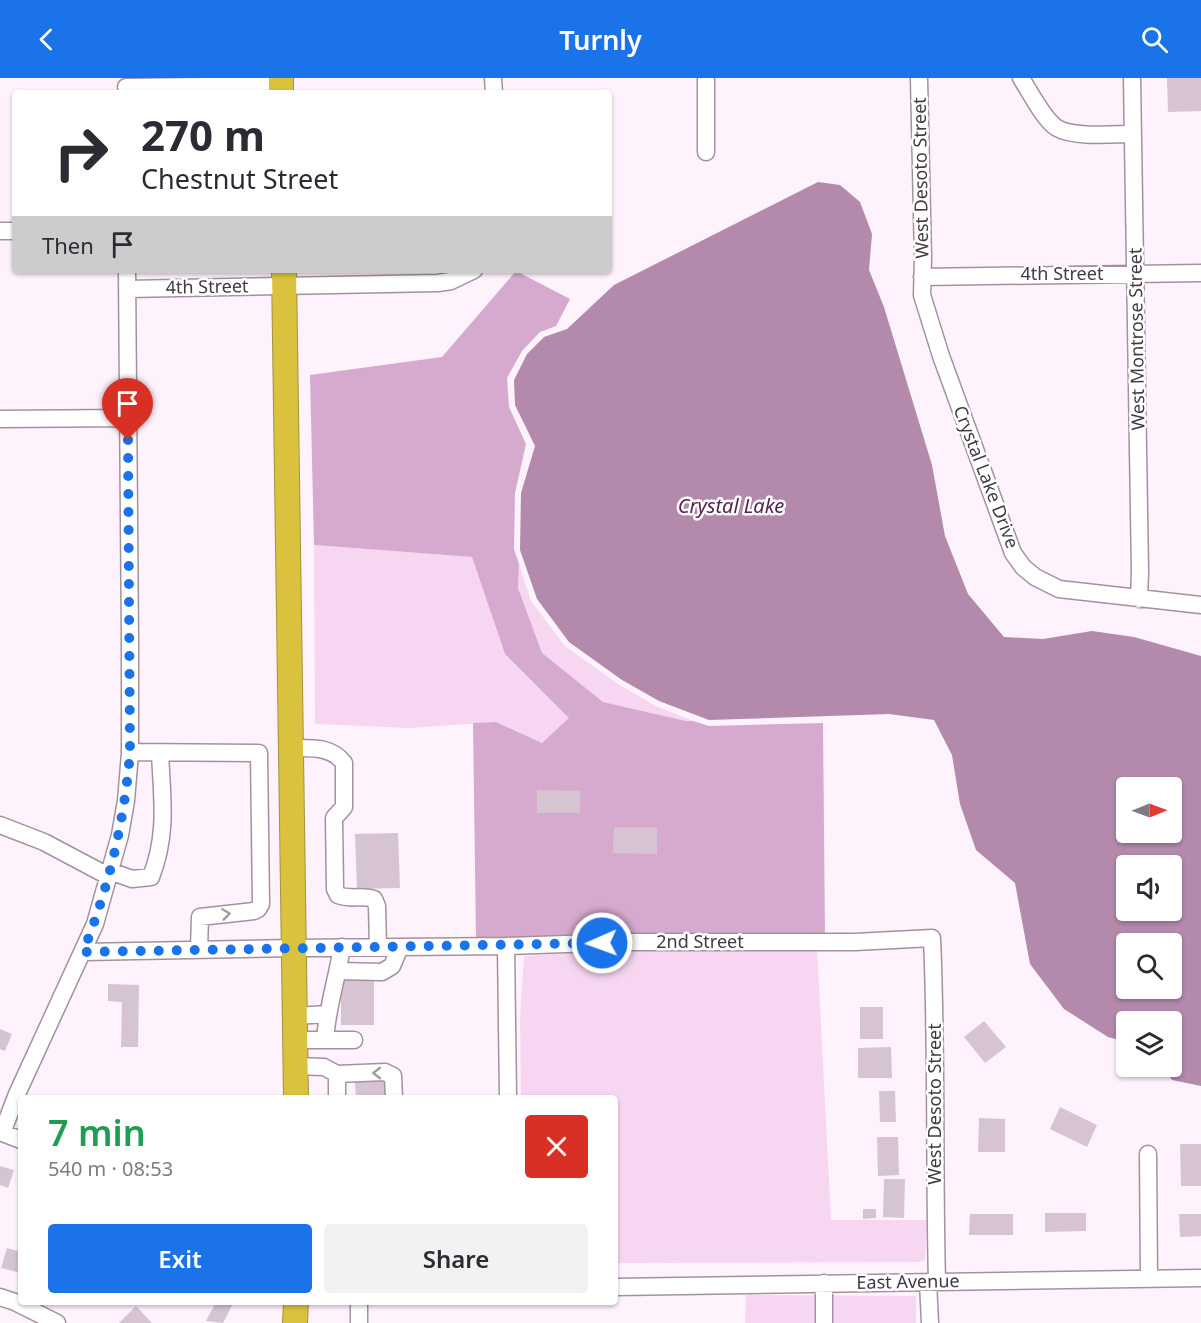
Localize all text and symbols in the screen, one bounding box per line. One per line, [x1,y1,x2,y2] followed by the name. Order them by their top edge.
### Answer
[559,21,642,58] text: Turnly
[30,23,63,56] icon: back
[1138,23,1171,56] icon: search
[907,97,933,259] street label: West Desoto Street
[141,106,265,163] text: 270 m
[42,114,120,192] icon: right
[141,160,338,197] text: Chestnut Street
[106,228,139,261] icon: arrive
[42,230,94,260] text: Then
[1122,247,1150,431] street label: West Montrose Street
[1021,261,1104,285] street label: 4th Street
[165,273,249,299] street label: 4th Street
[102,378,153,440] pin
[111,387,144,420] icon: arrive
[949,402,1025,551] street label: Crystal Lake Drive
[678,492,784,519] water label: Crystal Lake
[1116,777,1182,843] north arrow
[1116,777,1182,1077] map controls
[1116,855,1182,921] button: sound
[221,909,230,921] one-way arrow
[570,911,634,975] position arrow
[656,929,744,953] street label: 2nd Street
[1116,933,1182,999] button: search
[1116,1011,1182,1077] button: layers
[922,1023,946,1185] street label: West Desoto Street
[372,1067,381,1079] one-way arrow
[48,1108,146,1157] text: 7 min
[525,1115,588,1178] button: close
[48,1155,173,1182] text: 540 m · 08:53
[48,1224,312,1293] button: Exit
[324,1224,588,1293] button: Share
[856,1268,960,1294] street label: East Avenue

